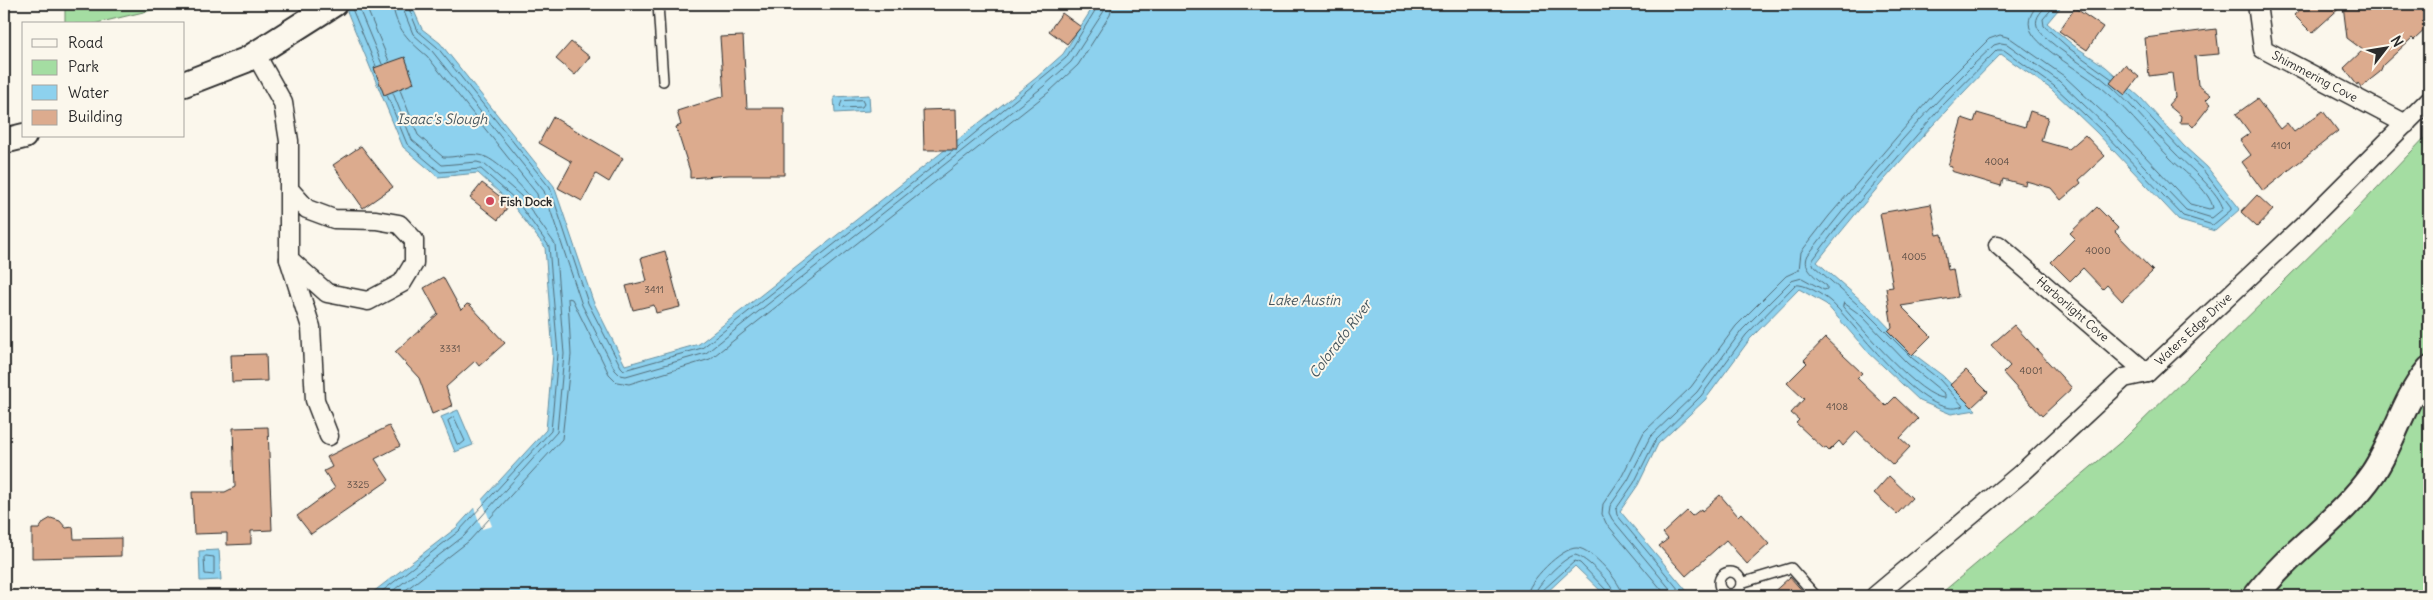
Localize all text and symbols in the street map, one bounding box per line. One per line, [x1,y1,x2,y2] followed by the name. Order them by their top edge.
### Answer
[22,22,185,138] legend
[2360,22,2410,72] north arrow
[68,33,103,52] text: Road
[2387,33,2407,50] text: N
[2270,47,2360,105] street label: Shimmering Cove
[68,57,99,76] text: Park
[68,83,109,102] text: Water
[68,107,123,126] text: Building
[397,110,488,128] water label: Isaac's Slough
[2271,139,2291,152] house number: 4101
[1985,155,2010,168] house number: 4004
[500,194,552,209] place label: Fish Dock
[484,195,496,207] marker: Fish Dock
[2085,244,2111,257] house number: 4000
[1902,250,1927,263] house number: 4005
[2034,273,2112,345] street label: Harborlight Cove
[644,283,664,296] house number: 3411
[2152,290,2234,368] street label: Waters Edge Drive
[1268,291,1341,309] water label: Lake Austin
[1305,295,1377,382] water label: Colorado River
[440,342,460,355] house number: 3331
[2020,364,2042,377] house number: 4001
[1826,400,1848,413] house number: 4108
[347,478,370,491] house number: 3325

